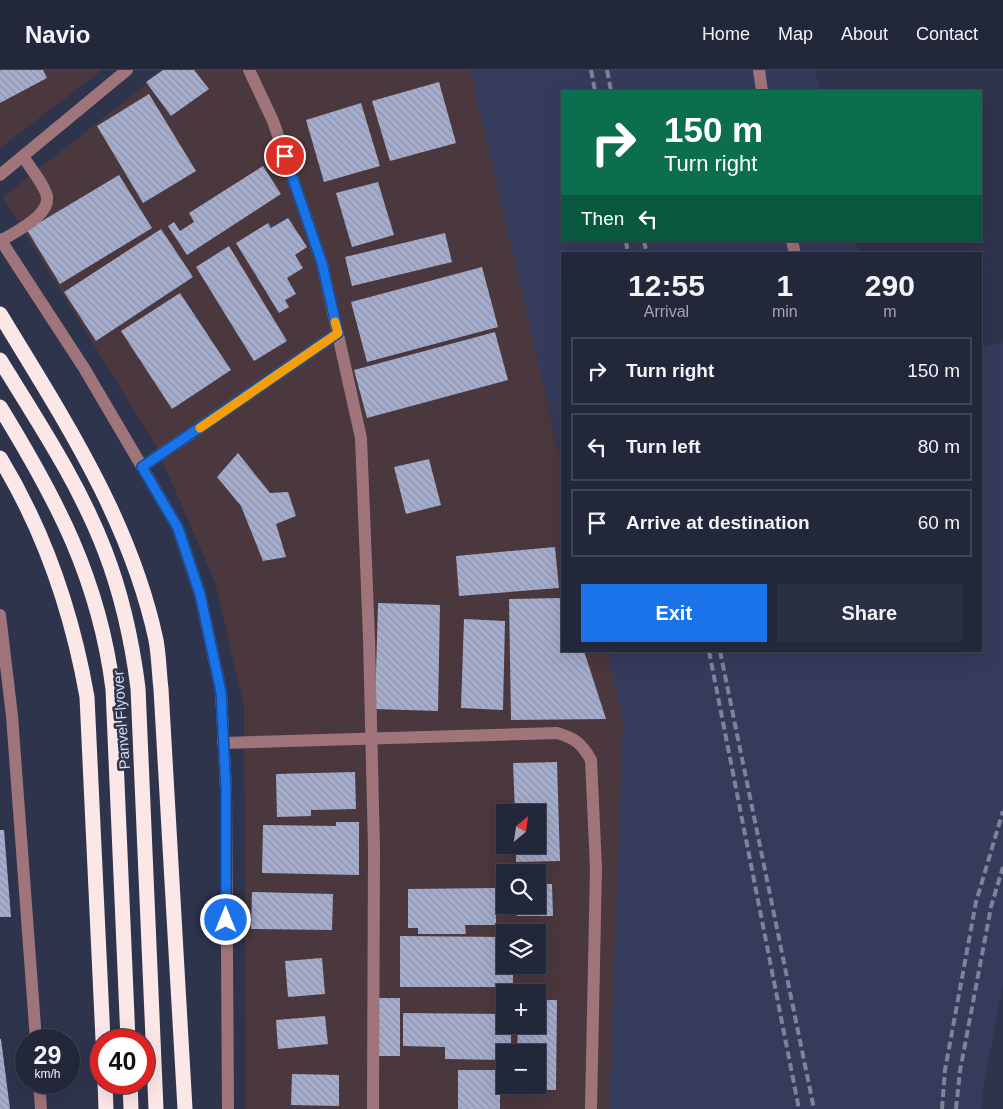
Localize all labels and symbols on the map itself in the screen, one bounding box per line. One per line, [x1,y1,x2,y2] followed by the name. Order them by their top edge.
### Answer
[264,135,306,177] pin
[109,670,133,770] street label: Panvel Flyover
[496,804,546,854] north arrow
[199,893,251,945] position arrow
[90,1029,155,1094] speed limit sign: 40

